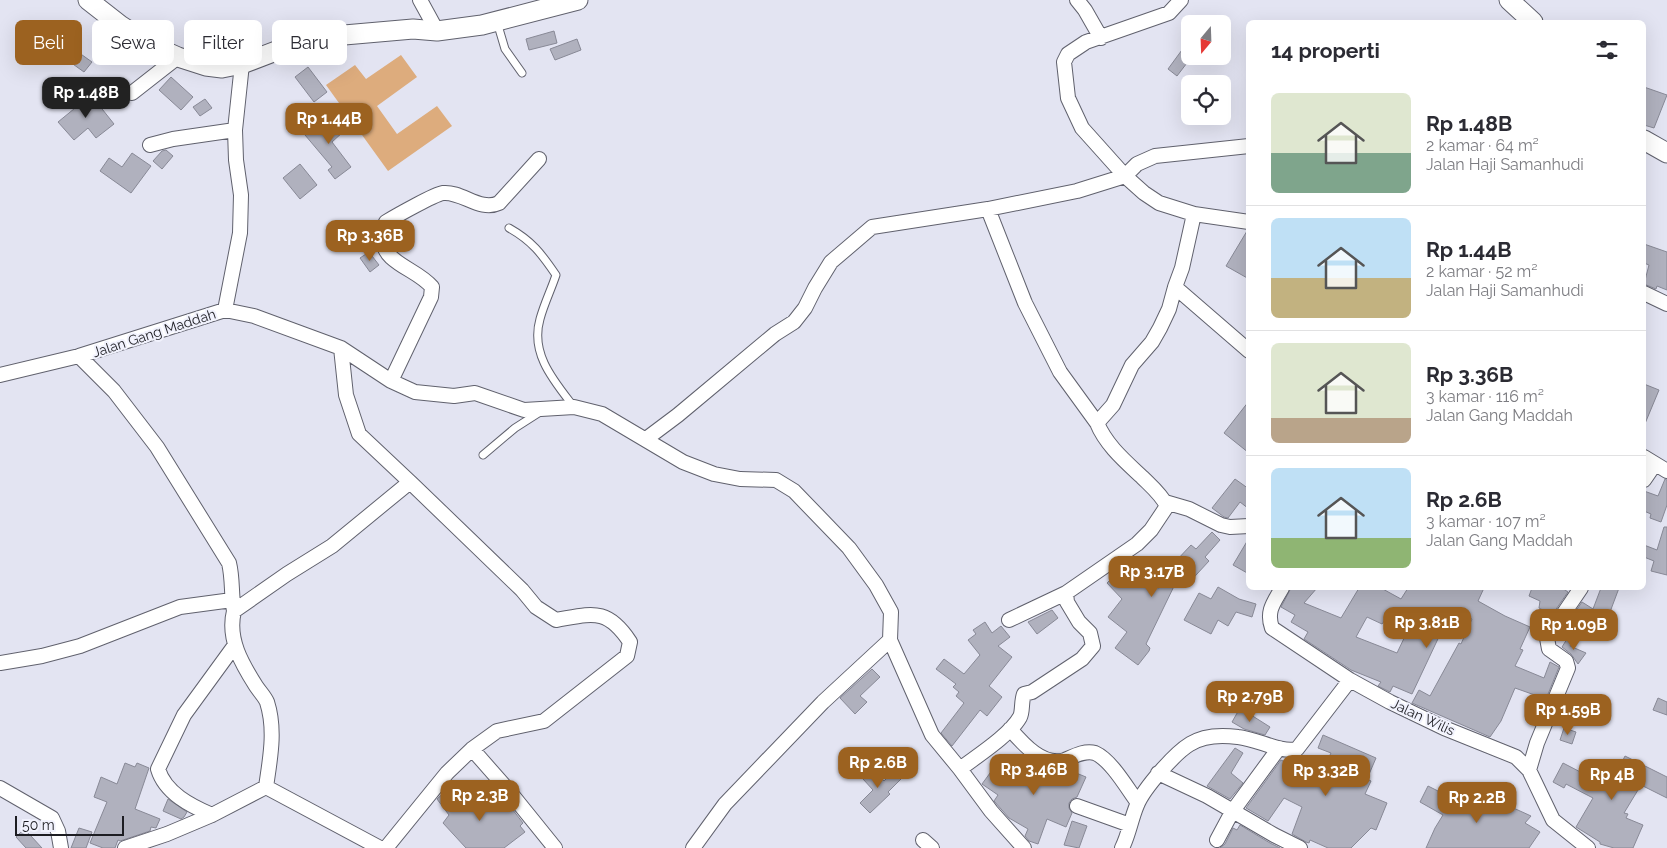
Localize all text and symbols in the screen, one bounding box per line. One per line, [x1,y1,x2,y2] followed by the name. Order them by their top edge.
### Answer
[1181,15,1231,65] north arrow
[1181,15,1231,125] map controls
[15,20,82,65] chip: Beli
[92,20,174,65] chip: Sewa
[184,20,262,65] chip: Filter
[272,20,347,65] chip: Baru
[1593,36,1621,64] icon: filters
[1271,38,1380,63] text: 14 properti
[1181,75,1231,125] button: locate
[34,76,138,119] pin: Rp 1.48B
[53,83,119,102] text: Rp 1.48B
[277,102,381,145] pin: Rp 1.44B
[296,109,362,128] text: Rp 1.44B
[1426,111,1512,136] text: Rp 1.48B
[1311,113,1371,173] icon: home
[1426,136,1539,155] text: 2 kamar · 64 m²
[1426,155,1584,174] text: Jalan Haji Samanhudi
[318,220,422,262] pin: Rp 3.36B
[337,226,403,245] text: Rp 3.36B
[1426,237,1512,262] text: Rp 1.44B
[1311,238,1371,298] icon: home
[1426,262,1537,281] text: 2 kamar · 52 m²
[1426,281,1584,300] text: Jalan Haji Samanhudi
[90,306,218,360] street label: Jalan Gang Maddah
[1426,362,1513,387] text: Rp 3.36B
[1311,363,1371,423] icon: home
[1426,387,1544,406] text: 3 kamar · 116 m²
[1426,406,1573,425] text: Jalan Gang Maddah
[1426,487,1502,512] text: Rp 2.6B
[1311,488,1371,548] icon: home
[1426,512,1546,531] text: 3 kamar · 107 m²
[1426,531,1573,550] text: Jalan Gang Maddah
[1100,556,1204,598] pin: Rp 3.17B
[1120,562,1184,581] text: Rp 3.17B
[1375,606,1479,649] pin: Rp 3.81B
[1522,608,1626,651] pin: Rp 1.09B
[1394,613,1460,632] text: Rp 3.81B
[1541,615,1607,634] text: Rp 1.09B
[1198,680,1302,723] pin: Rp 2.79B
[1217,687,1283,706] text: Rp 2.79B
[1516,694,1620,736] pin: Rp 1.59B
[1389,695,1458,739] street label: Jalan Wilis
[1535,700,1601,719] text: Rp 1.59B
[832,746,924,789] pin: Rp 2.6B
[849,753,907,772] text: Rp 2.6B
[982,754,1086,796] pin: Rp 3.46B
[1274,754,1378,797] pin: Rp 3.32B
[1577,758,1647,801] pin: Rp 4B
[1001,760,1067,779] text: Rp 3.46B
[1293,761,1359,780] text: Rp 3.32B
[1590,765,1634,784] text: Rp 4B
[434,780,526,822] pin: Rp 2.3B
[1431,782,1523,824] pin: Rp 2.2B
[452,786,508,805] text: Rp 2.3B
[1448,788,1506,807] text: Rp 2.2B
[15,813,124,836] scale bar
[22,817,55,833] text: 50 m

